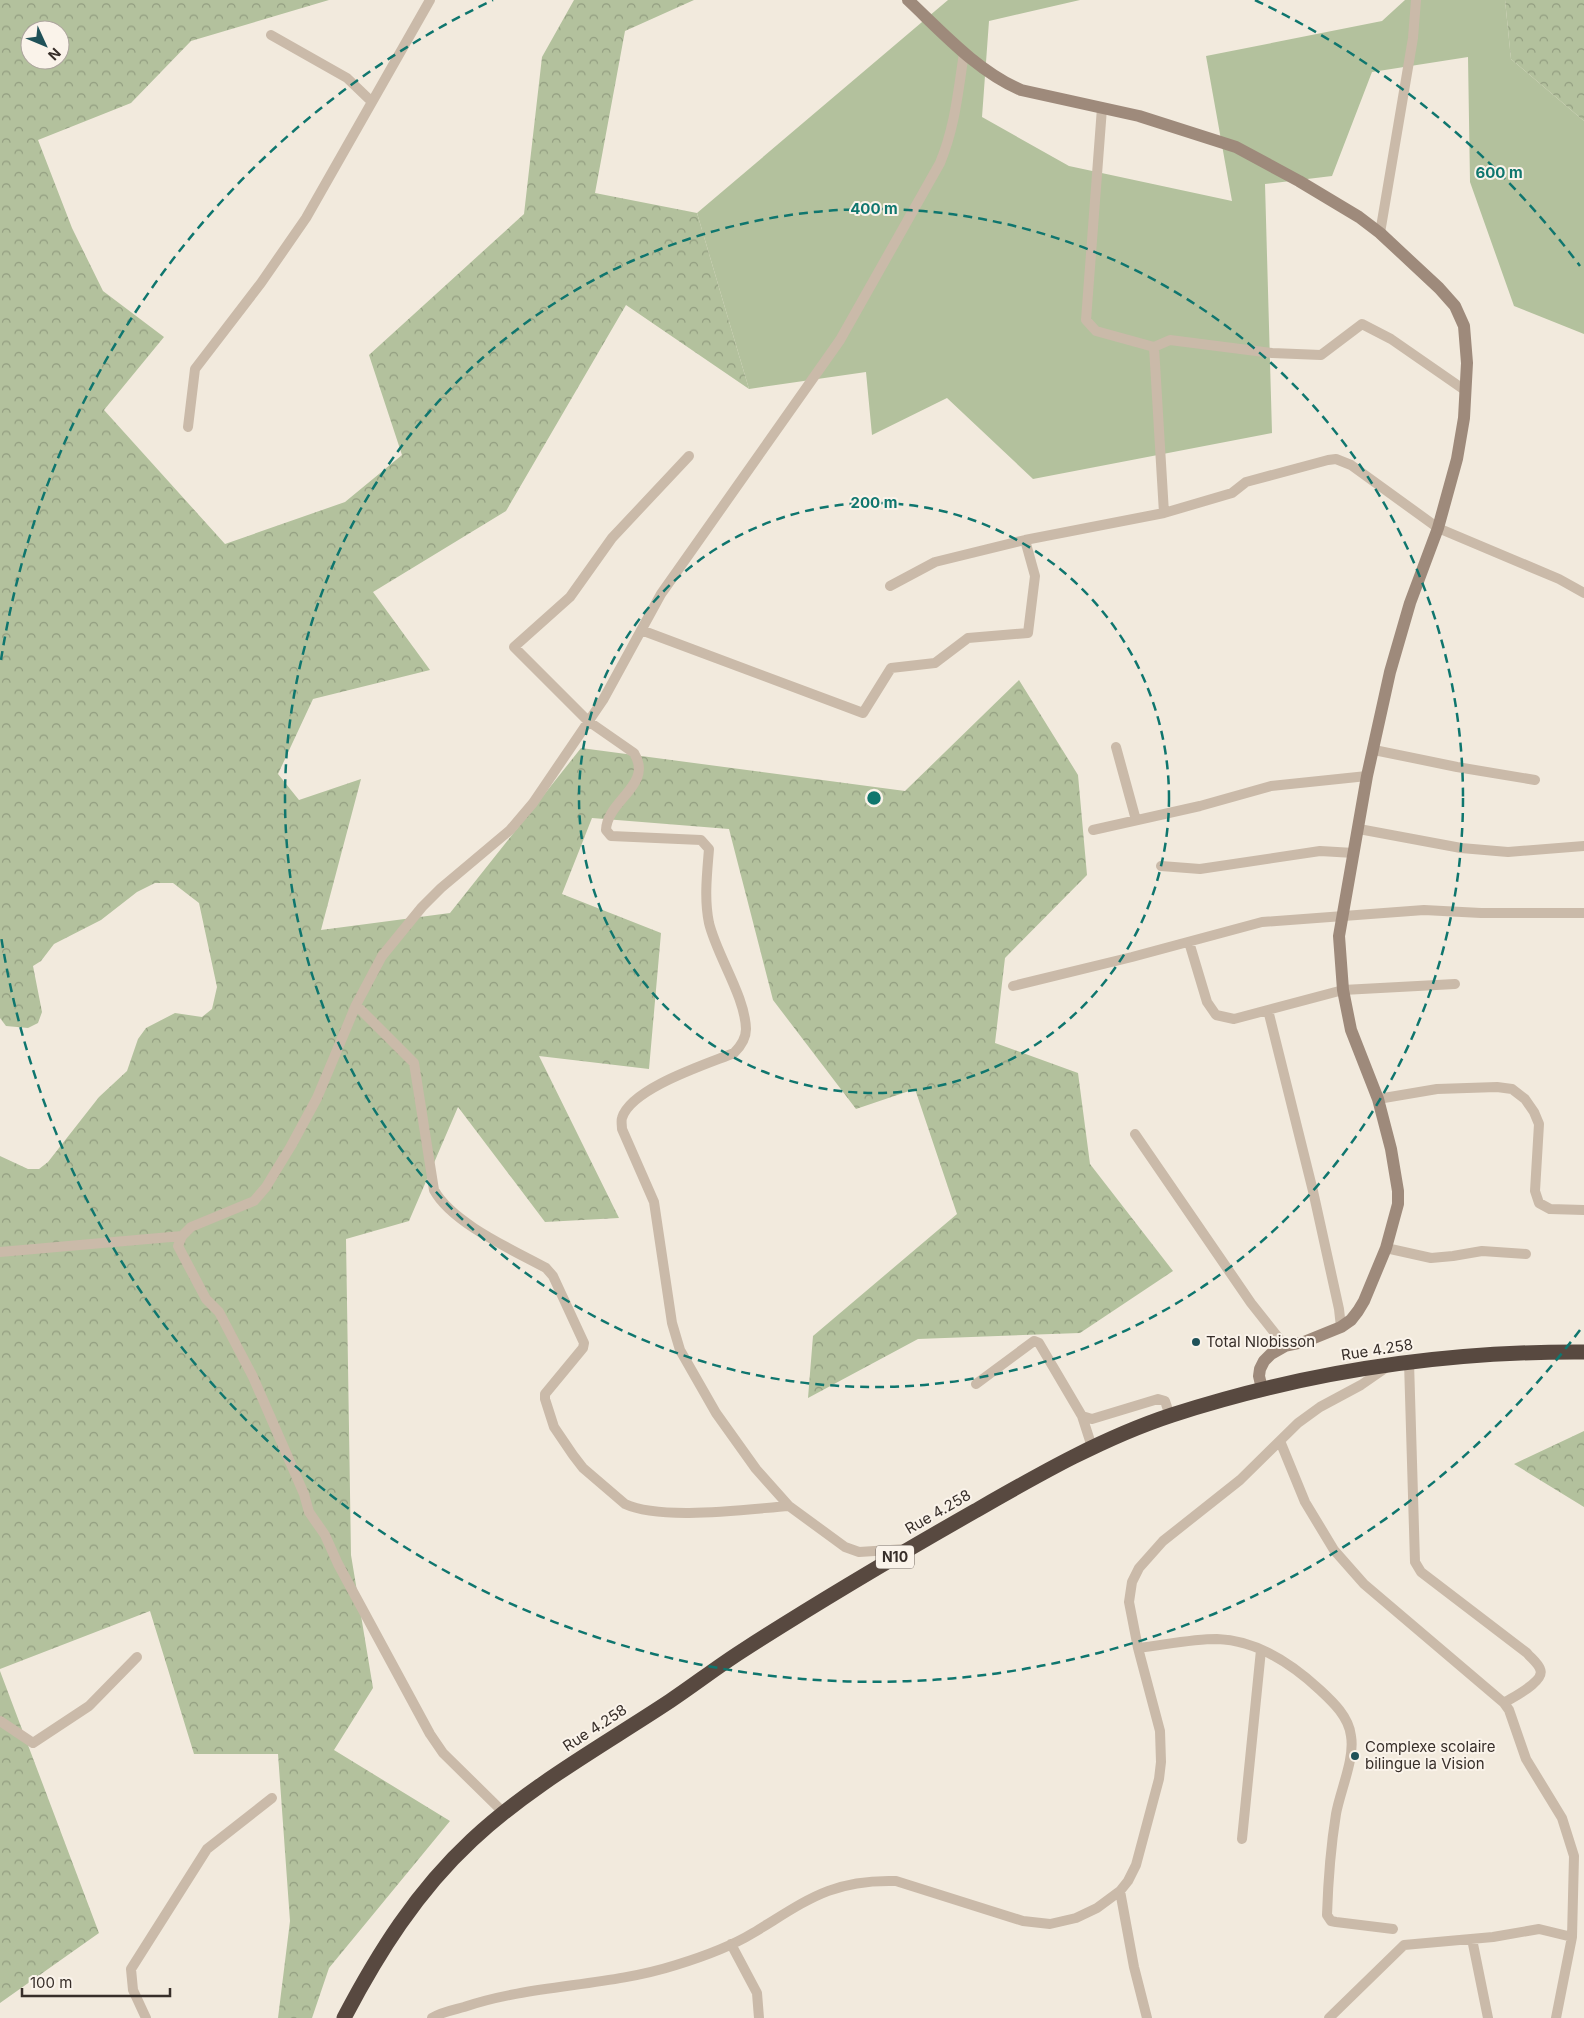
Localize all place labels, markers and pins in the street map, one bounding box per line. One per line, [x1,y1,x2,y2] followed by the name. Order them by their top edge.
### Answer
[865,789,883,807] centre of rings
[1206,1332,1315,1351] place label: Total Nlobisson
[1190,1336,1202,1348] marker: Total Nlobisson
[1365,1737,1495,1773] place label: Complexe scolaire bilingue la Vision
[1349,1750,1361,1762] marker: Complexe scolaire bilingue la Vision

